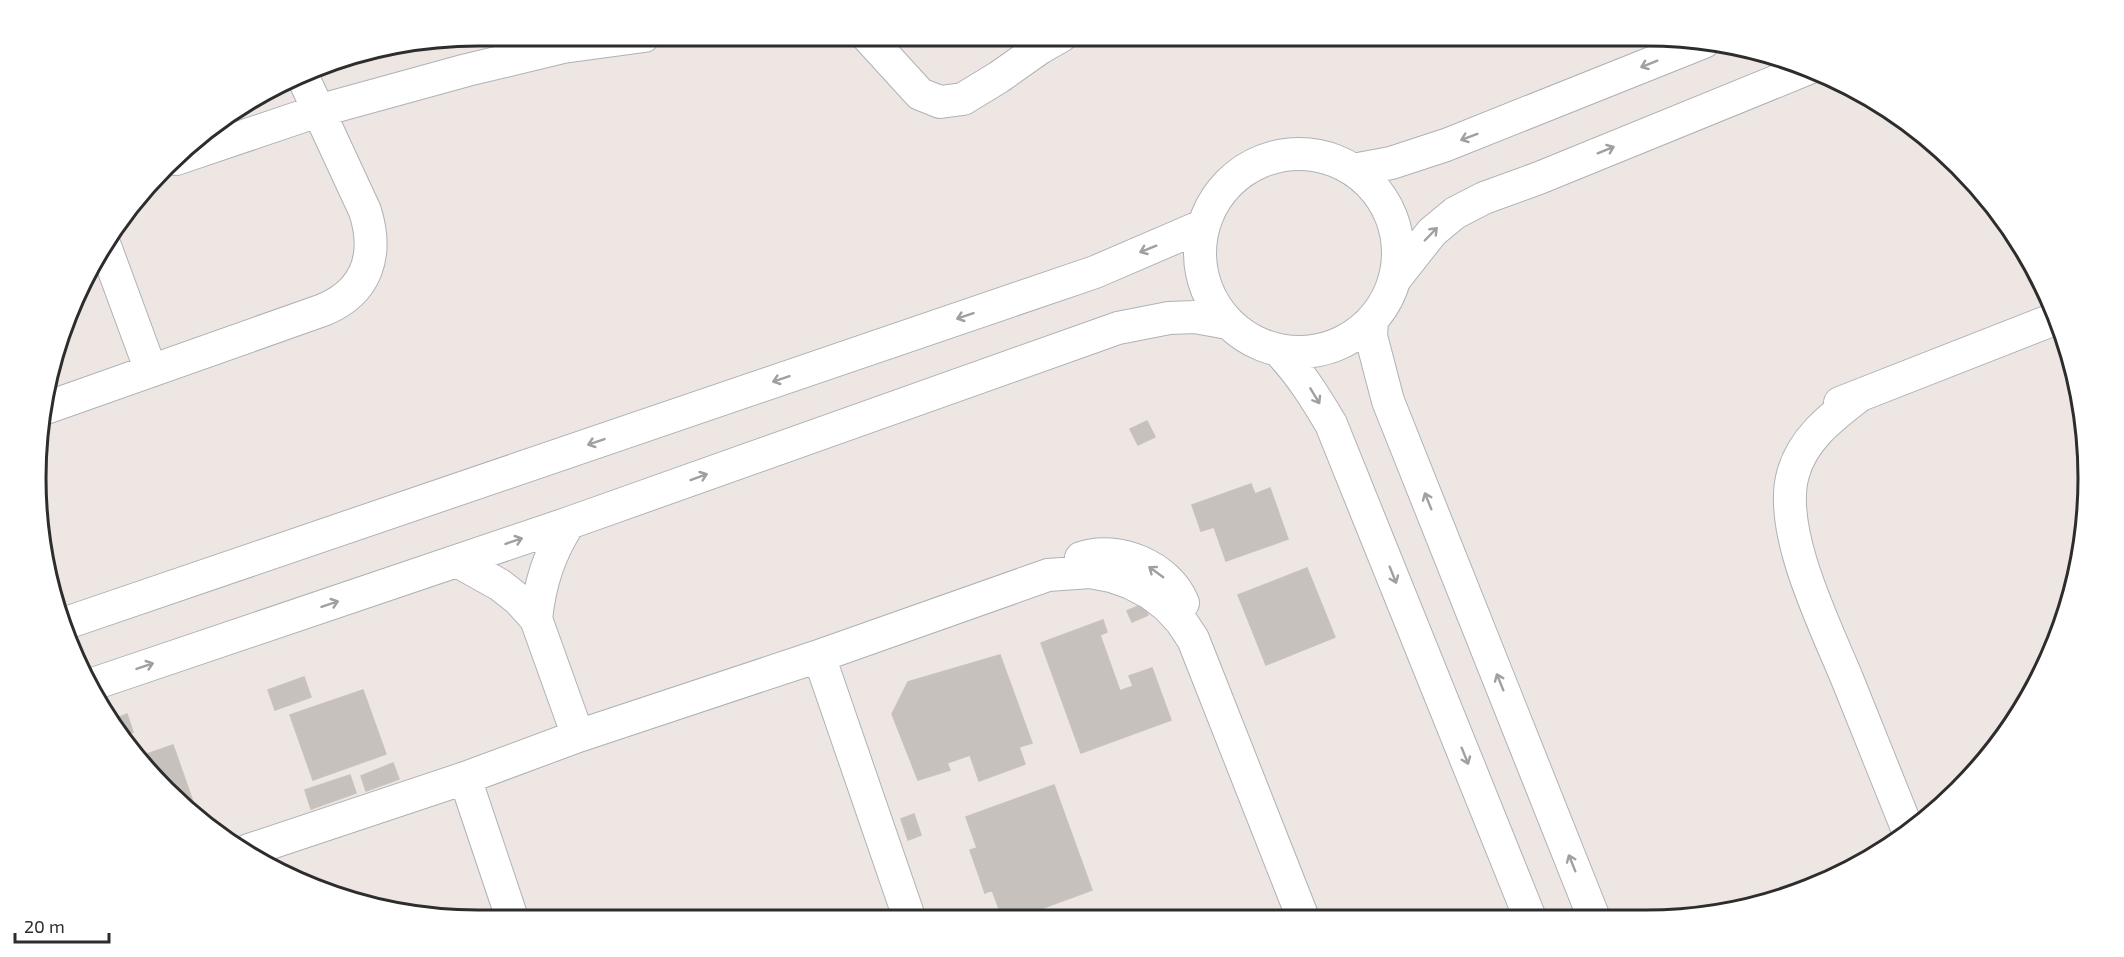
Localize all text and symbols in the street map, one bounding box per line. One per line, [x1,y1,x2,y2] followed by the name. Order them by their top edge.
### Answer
[1641,59,1659,70] one-way arrow
[1460,132,1478,143] one-way arrow
[1596,144,1615,155] one-way arrow
[1424,226,1439,241] one-way arrow
[1139,244,1158,255] one-way arrow
[956,312,975,323] one-way arrow
[772,374,791,385] one-way arrow
[1309,387,1321,404] one-way arrow
[587,437,606,448] one-way arrow
[689,470,707,481] one-way arrow
[1421,492,1432,511] one-way arrow
[505,535,524,546] one-way arrow
[1388,565,1399,584] one-way arrow
[1149,566,1165,578] one-way arrow
[320,597,339,608] one-way arrow
[135,660,154,671] one-way arrow
[1494,673,1505,692] one-way arrow
[1460,746,1471,765] one-way arrow
[1566,854,1577,873] one-way arrow
[15,906,110,944] scale bar
[24,915,65,937] text: 20 m

